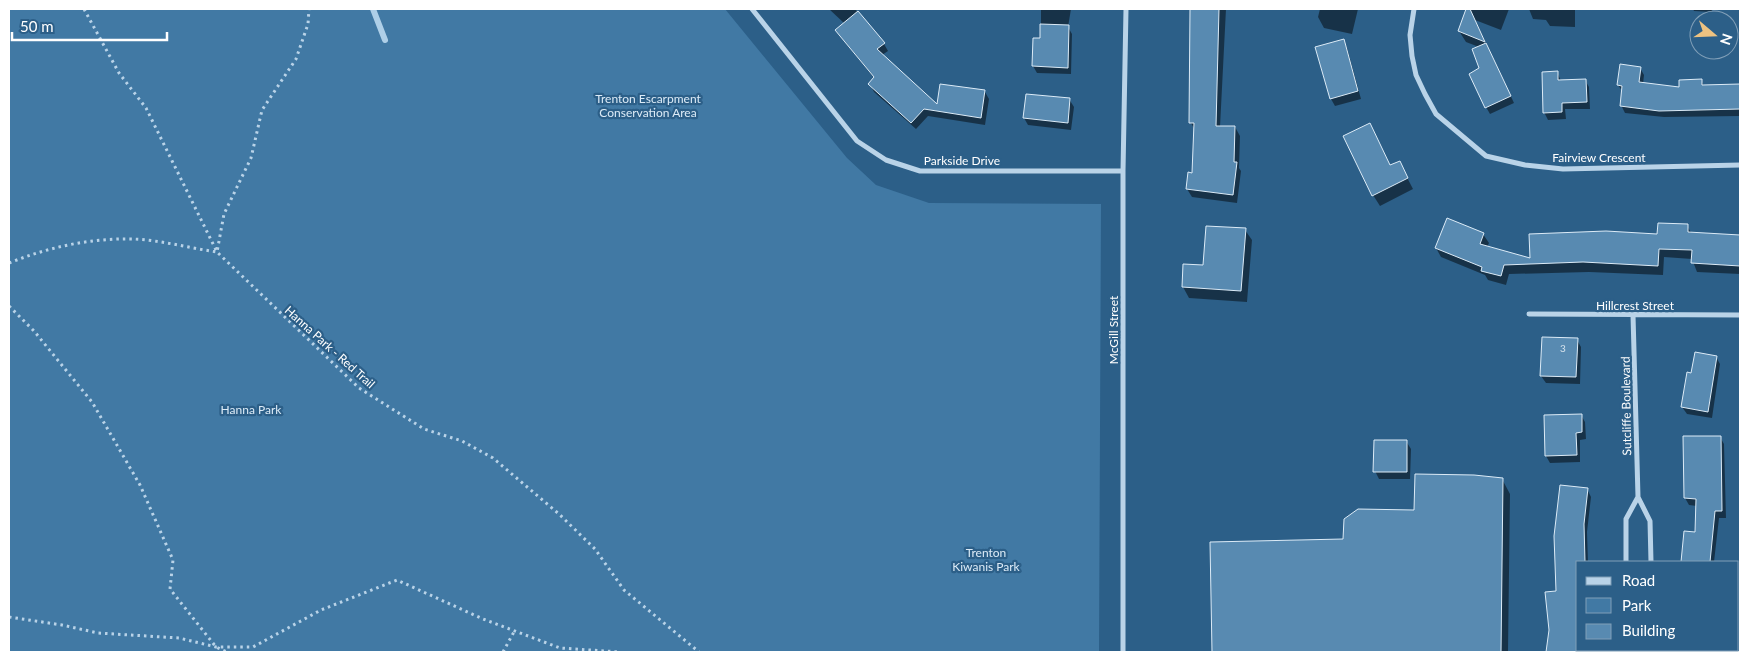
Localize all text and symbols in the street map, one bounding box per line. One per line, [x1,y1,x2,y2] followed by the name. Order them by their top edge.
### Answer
[12,10,168,42] scale bar
[1689,10,1739,60] north arrow
[20,17,54,35] text: 50 m
[1717,32,1737,47] text: N
[595,91,702,120] park label: Trenton Escarpment Conservation Area
[1552,150,1646,165] street label: Fairview Crescent
[924,153,1000,168] street label: Parkside Drive
[1106,295,1121,364] street label: McGill Street
[1596,298,1675,313] street label: Hillcrest Street
[282,303,378,391] street label: Hanna Park - Red Trail
[1560,342,1566,354] house number: 3
[1618,356,1634,456] street label: Sutcliffe Boulevard
[221,402,282,417] park label: Hanna Park
[952,545,1021,574] park label: Trenton Kiwanis Park
[1576,561,1739,651] legend
[1622,571,1655,589] text: Road
[1622,596,1652,614] text: Park
[1622,621,1675,639] text: Building

